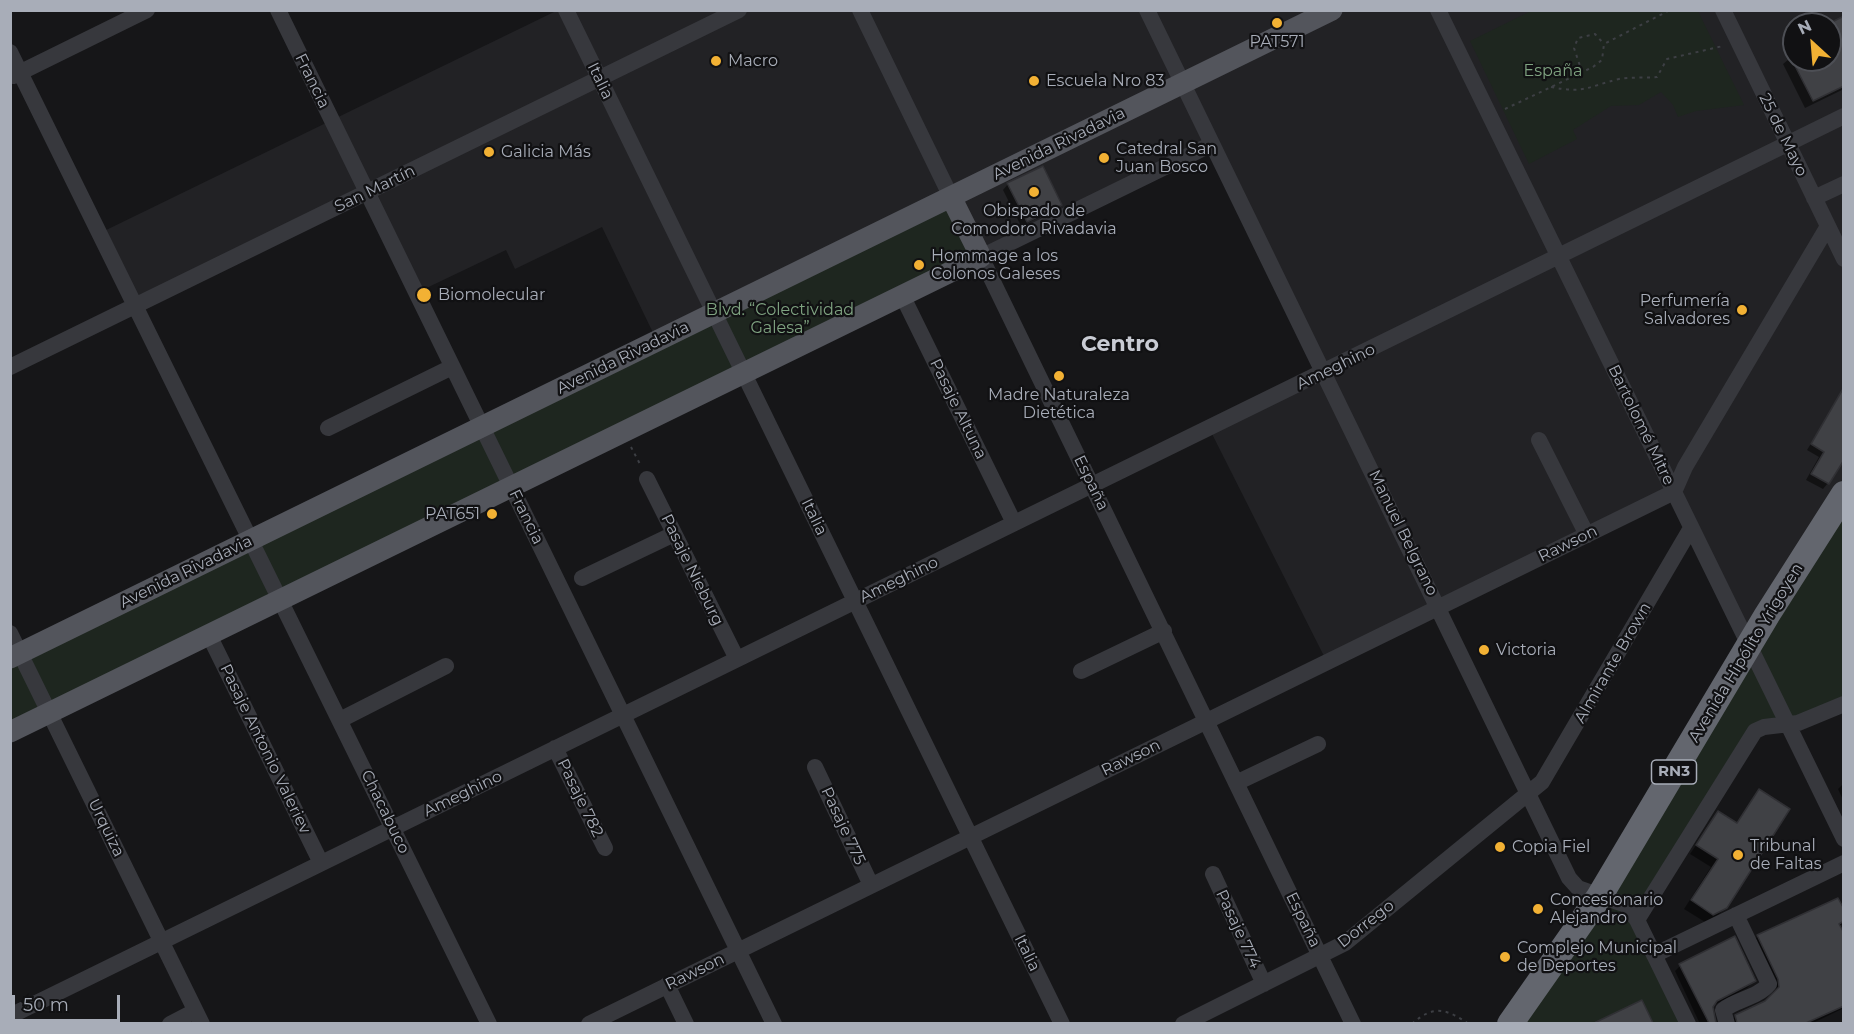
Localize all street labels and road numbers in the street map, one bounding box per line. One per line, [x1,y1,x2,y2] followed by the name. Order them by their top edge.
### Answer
[291,50,333,112] street label: Francia
[583,59,617,103] street label: Italia
[1755,90,1811,180] street label: 25 de Mayo
[990,104,1128,184] street label: Avenida Rivadavia
[332,161,418,217] street label: San Martín
[554,318,692,398] street label: Avenida Rivadavia
[1294,340,1378,394] street label: Ameghino
[925,356,991,462] street label: Pasaje Altuna
[1604,362,1678,488] street label: Bartolomé Mitre
[1069,452,1113,514] street label: España
[1364,467,1442,599] street label: Manuel Belgrano
[505,486,547,548] street label: Francia
[797,495,831,539] street label: Italia
[657,511,727,629] street label: Pasaje Nieburg
[1535,521,1601,567] street label: Rawson
[117,532,255,612] street label: Avenida Rivadavia
[857,553,941,607] street label: Ameghino
[1685,560,1807,746] street label: Avenida Hipólito Yrigoyen
[1571,599,1655,727] street label: Almirante Brown
[215,661,315,837] street label: Pasaje Antonio Valeriev
[1098,735,1164,781] street label: Rawson
[553,756,607,840] street label: Pasaje 782
[1652,760,1696,784] road number: RN3
[357,767,413,857] street label: Chacabuco
[421,767,505,821] street label: Ameghino
[817,784,869,868] street label: Pasaje 775
[84,796,128,860] street label: Urquiza
[1211,887,1265,971] street label: Pasaje 774
[1281,889,1325,951] street label: España
[1334,896,1398,952] street label: Dorrego
[1010,931,1044,975] street label: Italia
[662,949,728,995] street label: Rawson

